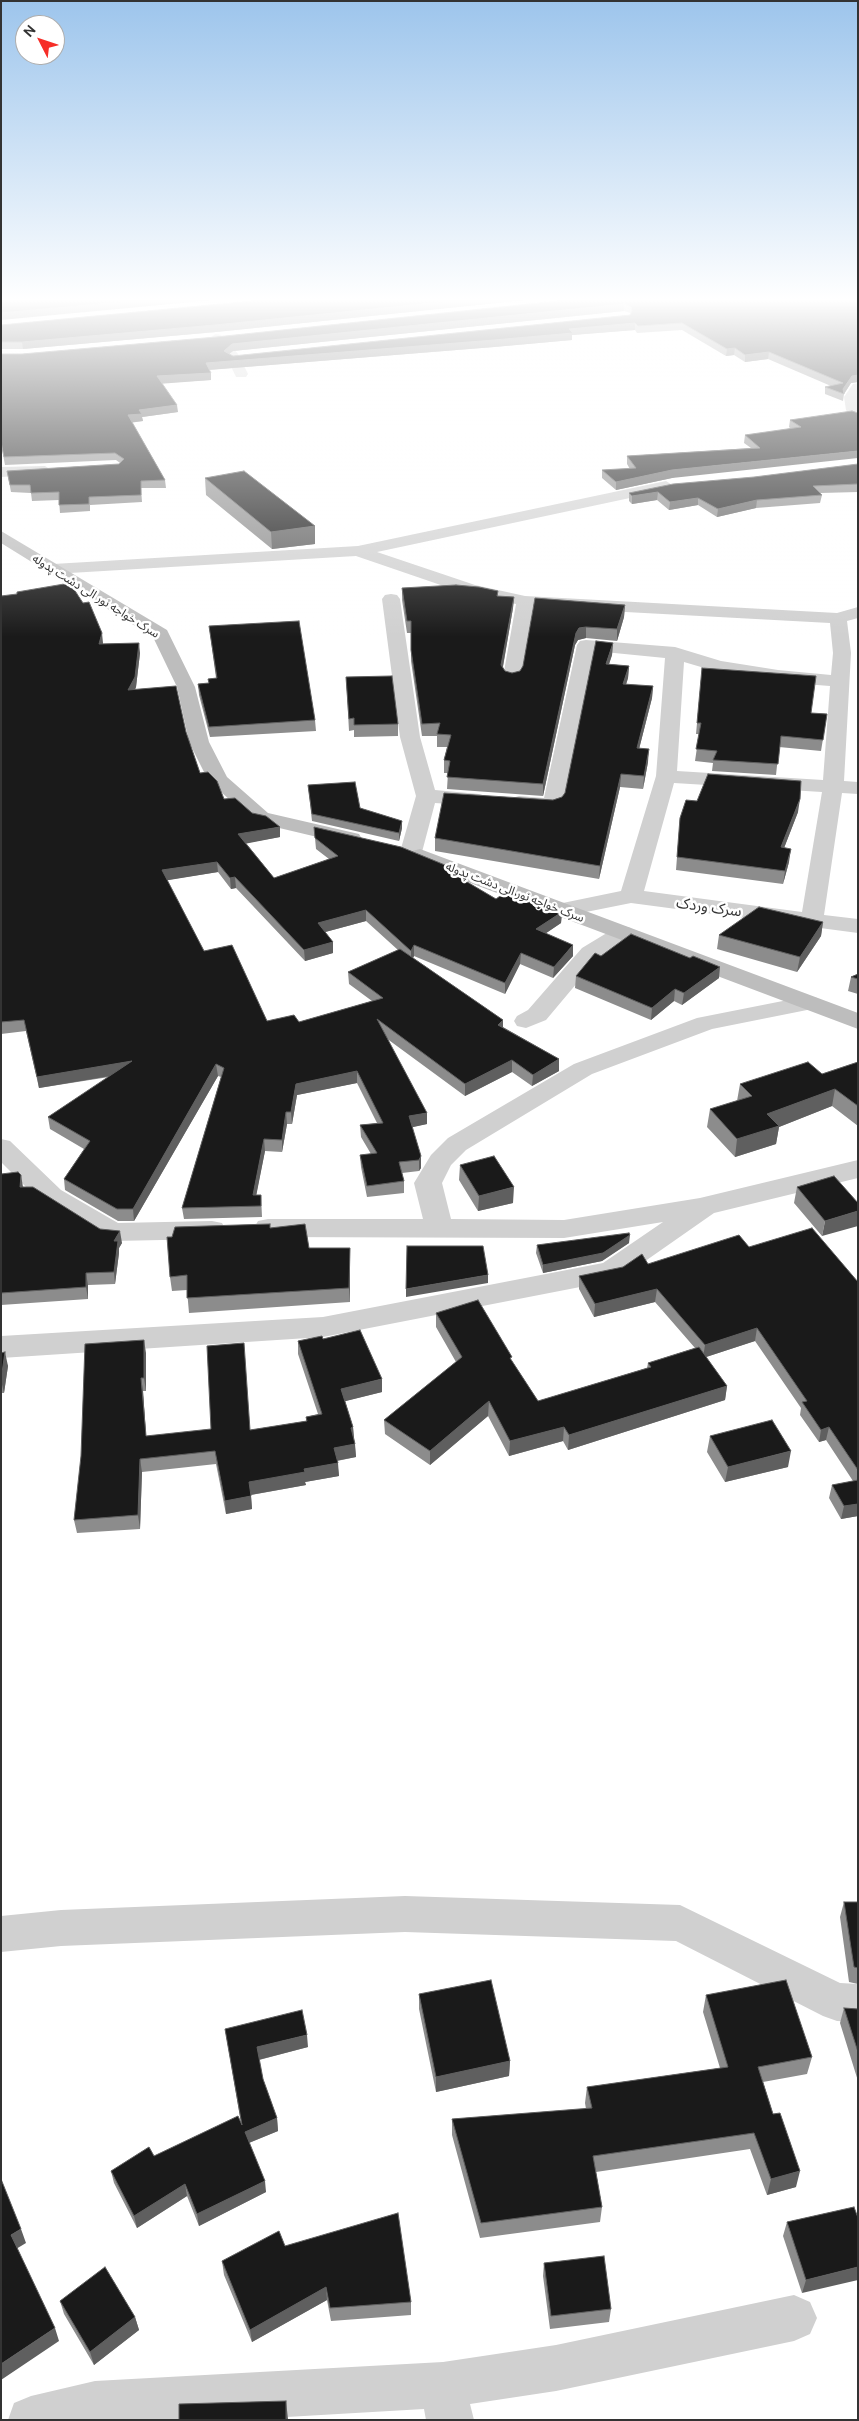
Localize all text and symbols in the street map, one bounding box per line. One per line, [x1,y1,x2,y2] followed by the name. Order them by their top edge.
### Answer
[15,15,65,65] north arrow
[20,22,39,40] text: N
[30,551,162,641] street label: سرک خواجه نور الی دشت پدوله
[444,859,586,925] street label: سرک خواجه نور الی دشت پدوله
[675,894,743,920] street label: سرک وردک

